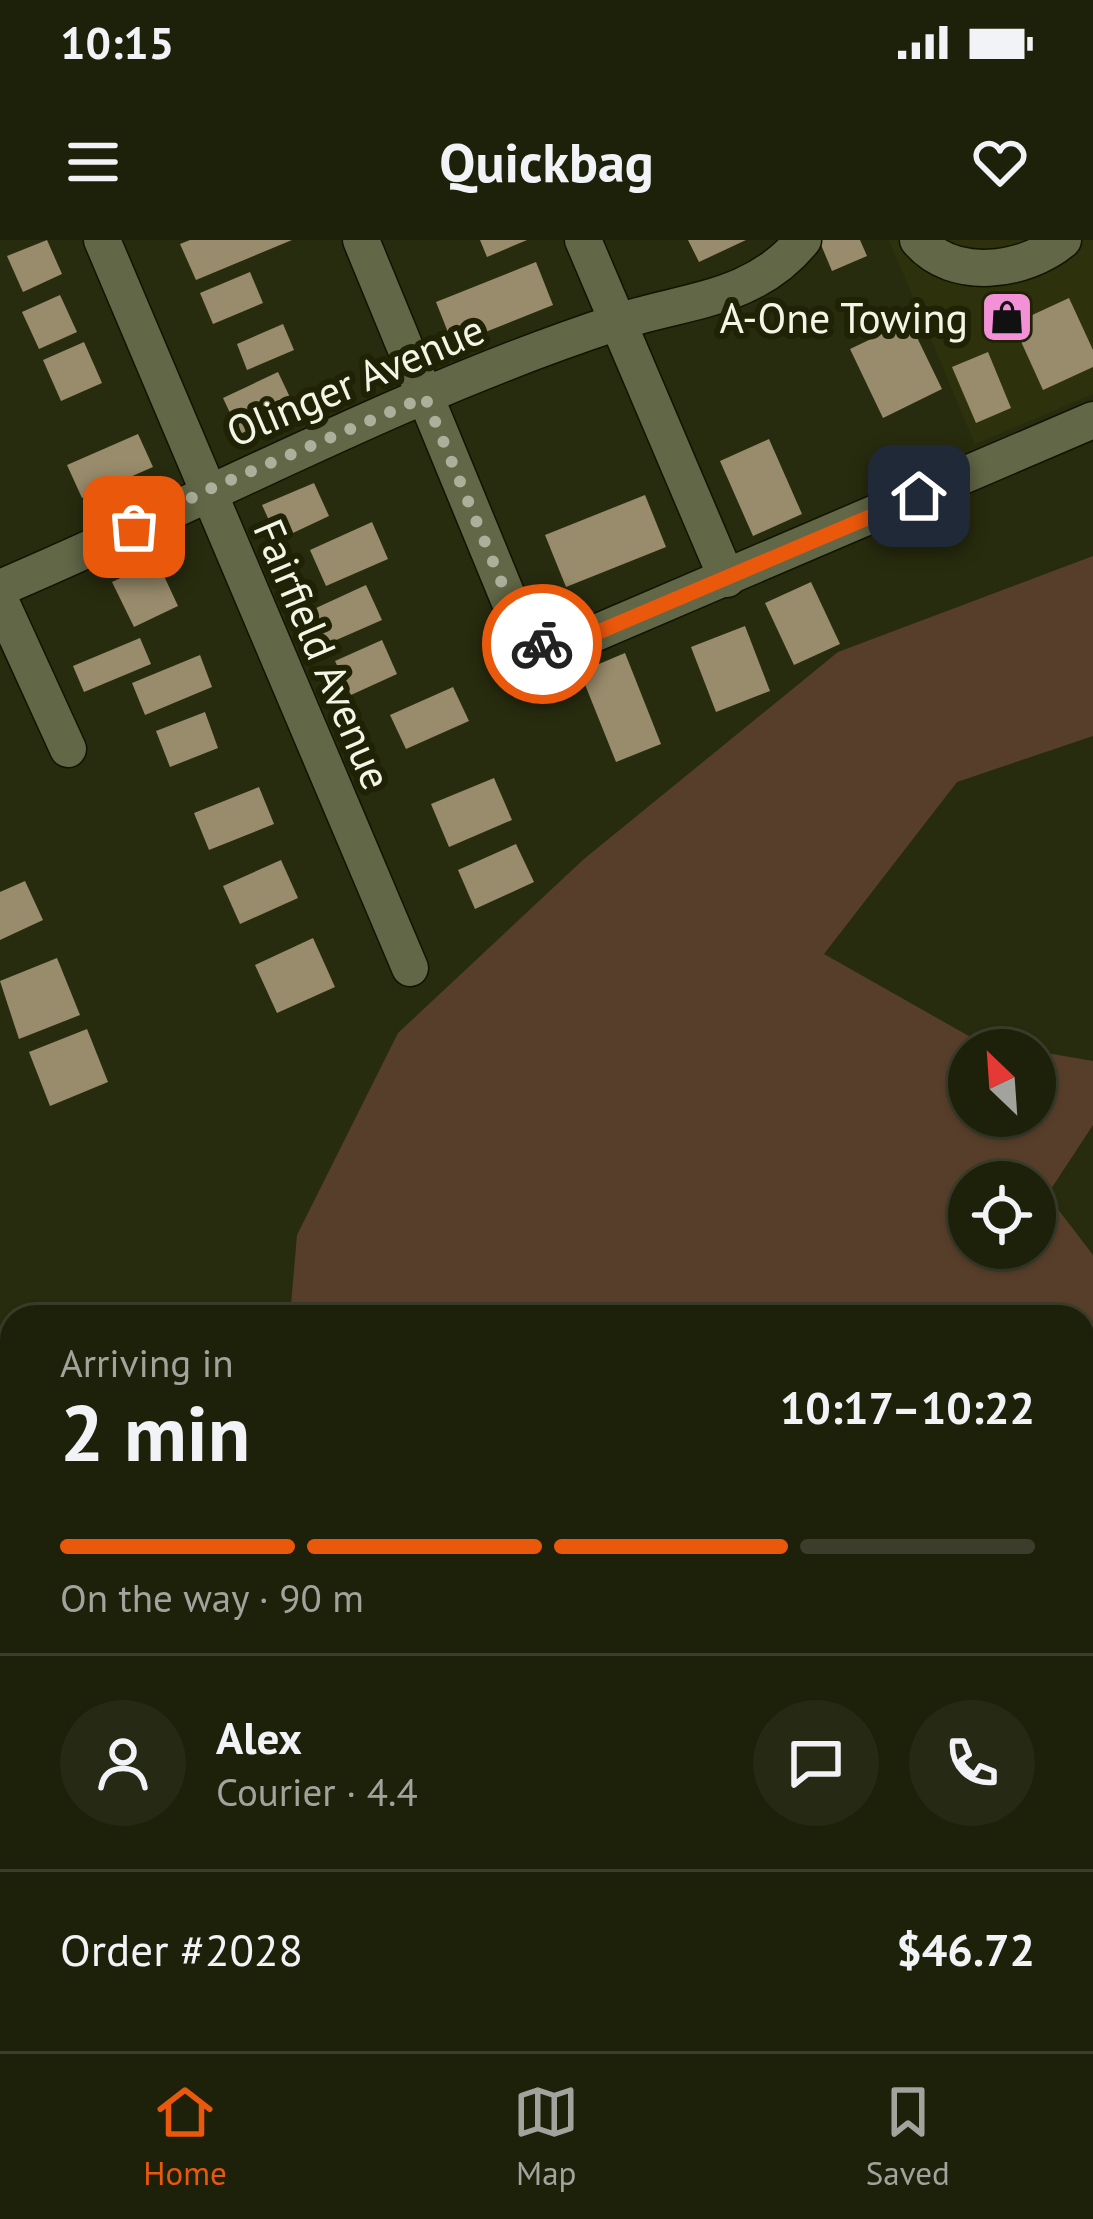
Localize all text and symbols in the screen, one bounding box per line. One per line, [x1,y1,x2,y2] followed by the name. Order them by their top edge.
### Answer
[60,13,174,71] text: 10:15
[439,127,654,197] text: Quickbag
[60,129,126,195] icon: menu
[967,129,1033,195] icon: heart
[979,289,1035,345] shop icon: A-One Towing
[719,290,968,345] place label: A-One Towing
[218,301,492,459] street label: Olinger Avenue
[868,445,970,547] pin
[886,463,952,529] icon: home
[83,476,185,578] pin
[101,494,167,560] icon: bag
[241,511,405,797] street label: Fairfield Avenue
[482,584,602,704] courier
[509,611,575,677] icon: bike
[948,1029,1056,1137] north arrow
[948,1029,1056,1269] map controls
[948,1161,1056,1269] button: locate
[60,1337,234,1388] text: Arriving in
[780,1378,1035,1436] text: 10:17–10:22
[60,1382,250,1483] text: 2 min
[60,1572,364,1623] text: On the way · 90 m
[60,1700,186,1826] button: person
[753,1700,879,1826] button: chat
[909,1700,1035,1826] button: phone
[216,1708,302,1766] text: Alex
[216,1766,418,1817] text: Courier · 4.4
[60,1920,303,1978] text: Order #2028
[896,1920,1035,1978] text: $46.72
[143,2079,227,2194] tab: Home
[513,2079,579,2194] tab: Map
[866,2079,950,2194] tab: Saved

